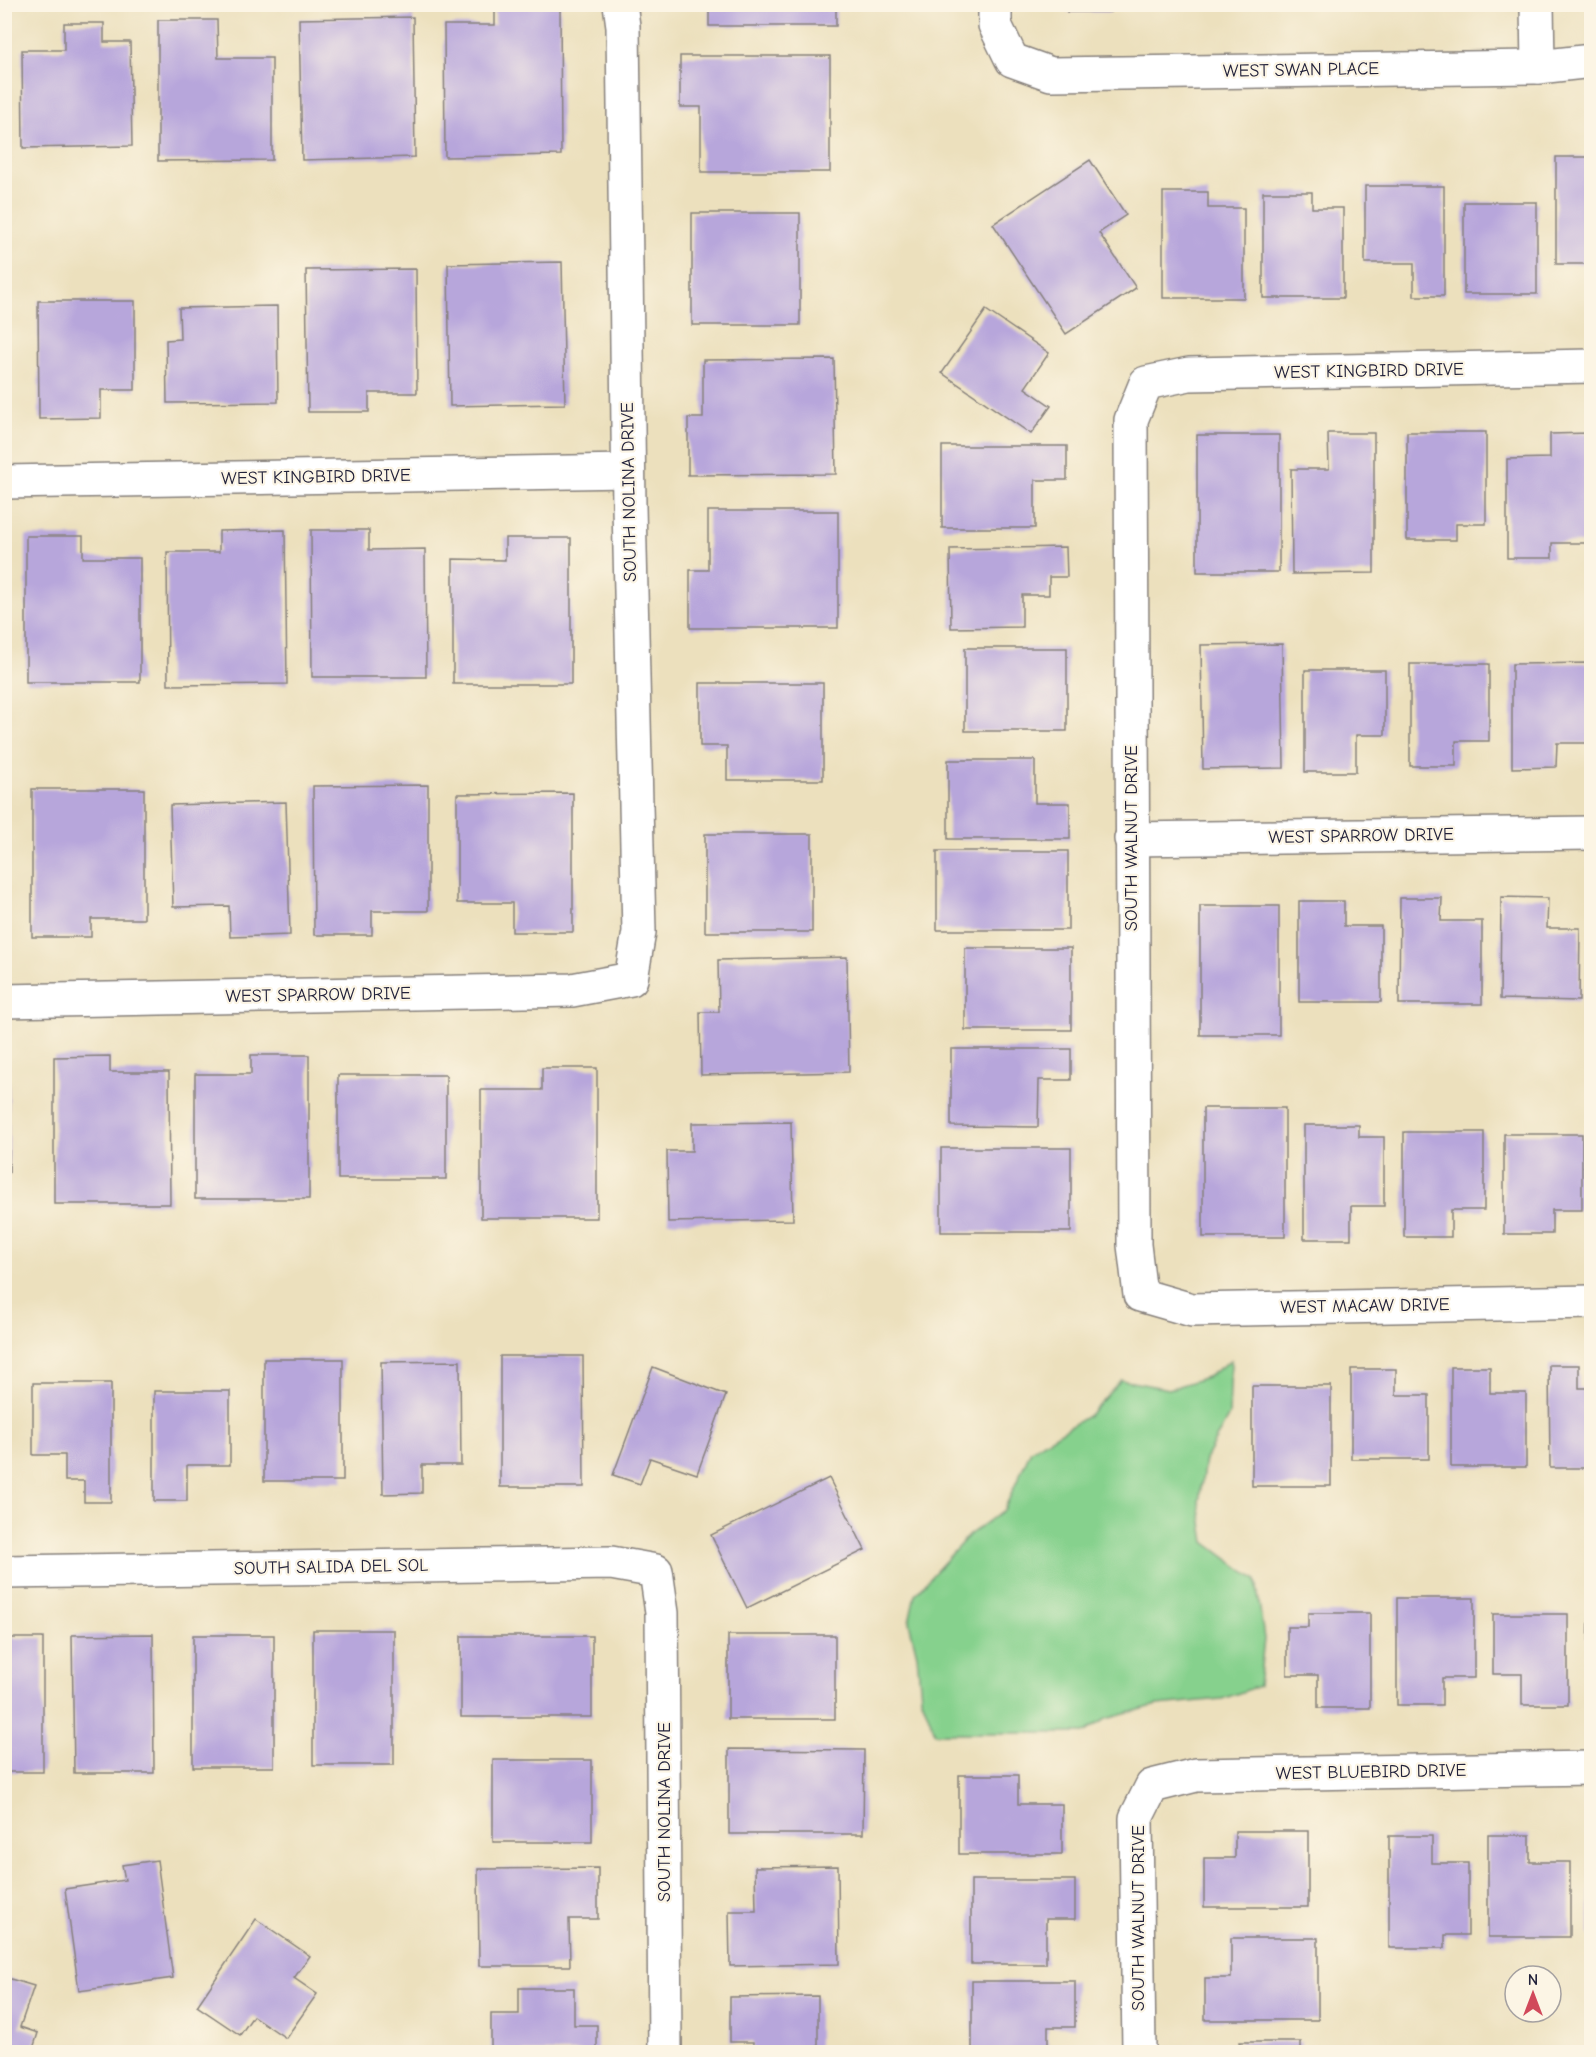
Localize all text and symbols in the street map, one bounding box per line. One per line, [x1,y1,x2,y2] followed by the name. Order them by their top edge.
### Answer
[1223,58,1379,82] street label: WEST SWAN PLACE
[1274,359,1464,383] street label: WEST KINGBIRD DRIVE
[617,402,641,582] street label: SOUTH NOLINA DRIVE
[221,465,411,489] street label: WEST KINGBIRD DRIVE
[1121,745,1142,931] street label: SOUTH WALNUT DRIVE
[1268,824,1454,848] street label: WEST SPARROW DRIVE
[225,983,411,1007] street label: WEST SPARROW DRIVE
[1280,1294,1450,1318] street label: WEST MACAW DRIVE
[234,1555,428,1579] street label: SOUTH SALIDA DEL SOL
[654,1722,675,1902] street label: SOUTH NOLINA DRIVE
[1276,1760,1467,1784] street label: WEST BLUEBIRD DRIVE
[1128,1825,1149,2011] street label: SOUTH WALNUT DRIVE
[1503,1964,1563,2024] north arrow
[1528,1971,1538,1989] text: N

